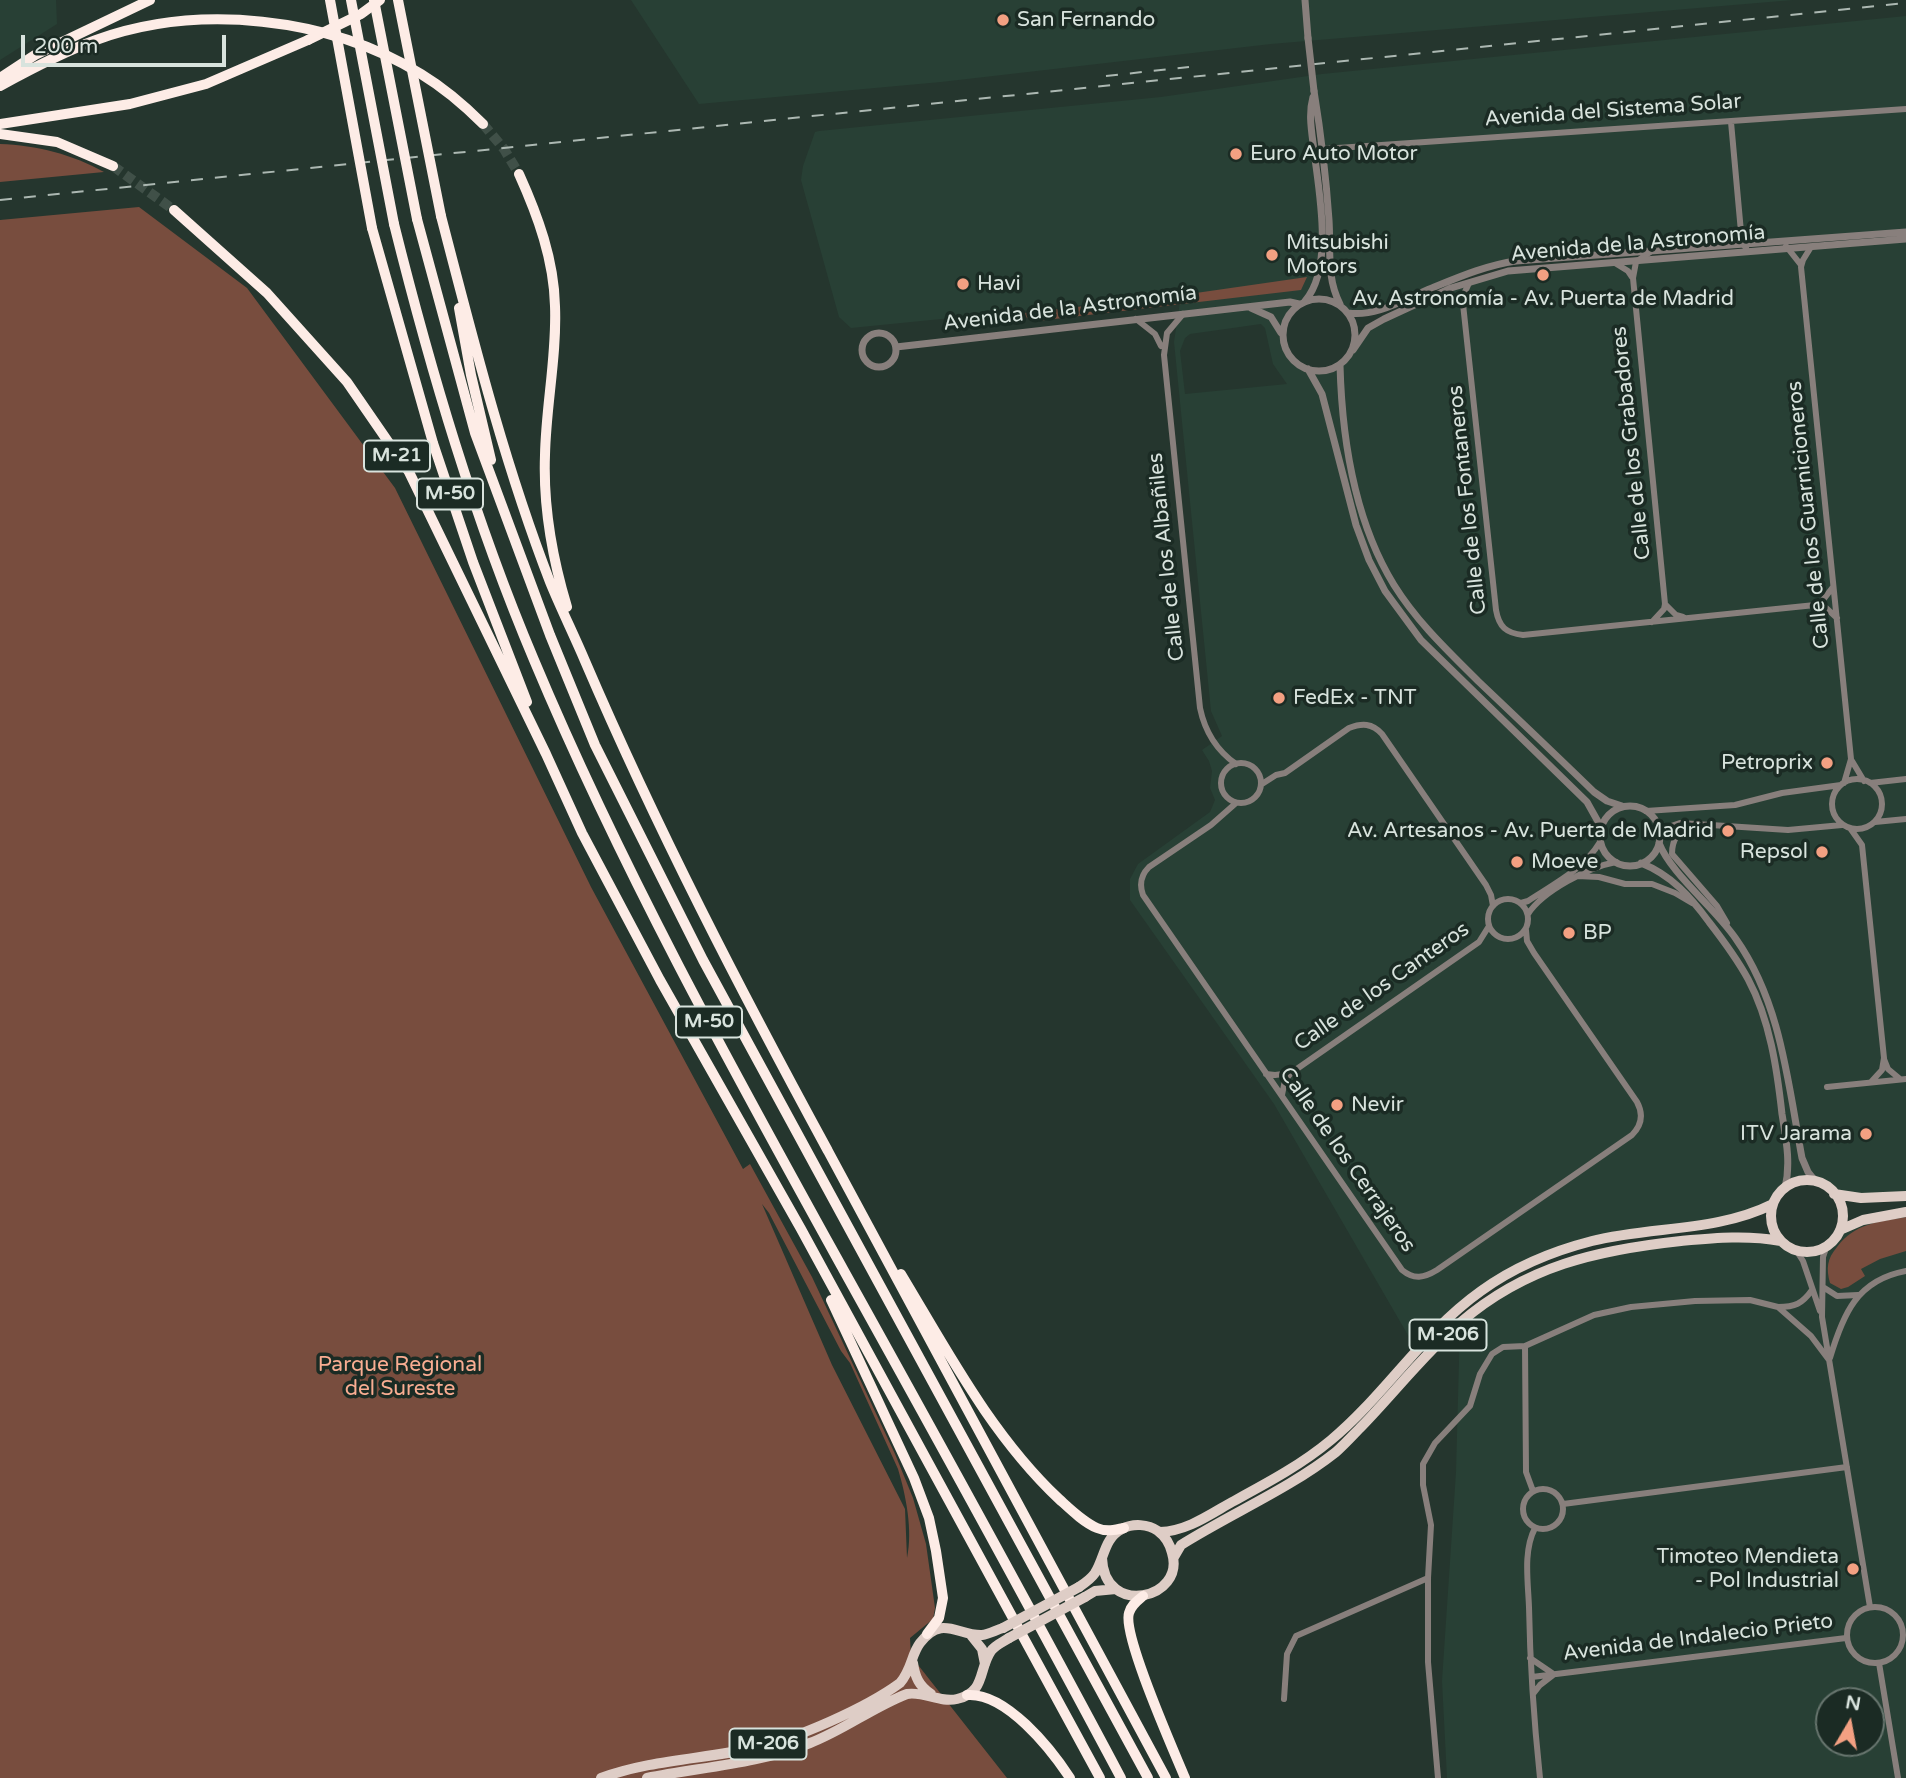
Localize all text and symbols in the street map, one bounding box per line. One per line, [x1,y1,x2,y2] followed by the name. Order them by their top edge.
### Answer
[1017,7,1155,33] place label: San Fernando
[995,12,1011,28] marker: San Fernando
[24,21,229,65] scale bar
[34,34,98,59] text: 200 m
[1484,89,1742,133] street label: Avenida del Sistema Solar
[1250,141,1417,167] place label: Euro Auto Motor
[1228,146,1244,162] marker: Euro Auto Motor
[1510,220,1766,268] street label: Avenida de la Astronomía
[1286,230,1389,280] place label: Mitsubishi Motors
[1264,247,1280,263] marker: Mitsubishi Motors
[1535,267,1551,283] marker: Av. Astronomía - Av. Puerta de Madrid
[977,271,1021,297] place label: Havi
[955,276,971,292] marker: Havi
[942,281,1198,337] street label: Avenida de la Astronomía
[1352,286,1734,312] place label: Av. Astronomía - Av. Puerta de Madrid
[1607,325,1657,561] street label: Calle de los Grabadores
[1782,380,1836,650] street label: Calle de los Guarnicioneros
[1443,384,1493,616] street label: Calle de los Fontaneros
[364,440,430,471] road number: M-21
[1144,452,1190,662] street label: Calle de los Albañiles
[417,478,483,509] road number: M-50
[1293,685,1417,711] place label: FedEx - TNT
[1271,690,1287,706] marker: FedEx - TNT
[1721,750,1813,776] place label: Petroprix
[1819,755,1835,771] marker: Petroprix
[1347,818,1714,844] place label: Av. Artesanos - Av. Puerta de Madrid
[1720,823,1736,839] marker: Av. Artesanos - Av. Puerta de Madrid
[1740,839,1808,865] place label: Repsol
[1814,844,1830,860] marker: Repsol
[1531,849,1598,875] place label: Moeve
[1509,854,1525,870] marker: Moeve
[1290,917,1474,1057] street label: Calle de los Canteros
[1583,920,1612,946] place label: BP
[1561,925,1577,941] marker: BP
[676,1006,742,1038] road number: M-50
[1274,1063,1420,1257] street label: Calle de los Cerrajeros
[1351,1092,1404,1118] place label: Nevir
[1329,1097,1345,1113] marker: Nevir
[1740,1121,1852,1147] place label: ITV Jarama
[1858,1126,1874,1142] marker: ITV Jarama
[1410,1320,1486,1350] road number: M-206
[318,1352,482,1402] park label: Parque Regional del Sureste
[1656,1544,1839,1594] place label: Timoteo Mendieta - Pol Industrial
[1845,1561,1861,1577] marker: Timoteo Mendieta - Pol Industrial
[1561,1609,1835,1667] street label: Avenida de Indalecio Prieto
[1815,1687,1885,1757] north arrow
[1844,1691,1863,1715] text: N
[730,1728,806,1760] road number: M-206

